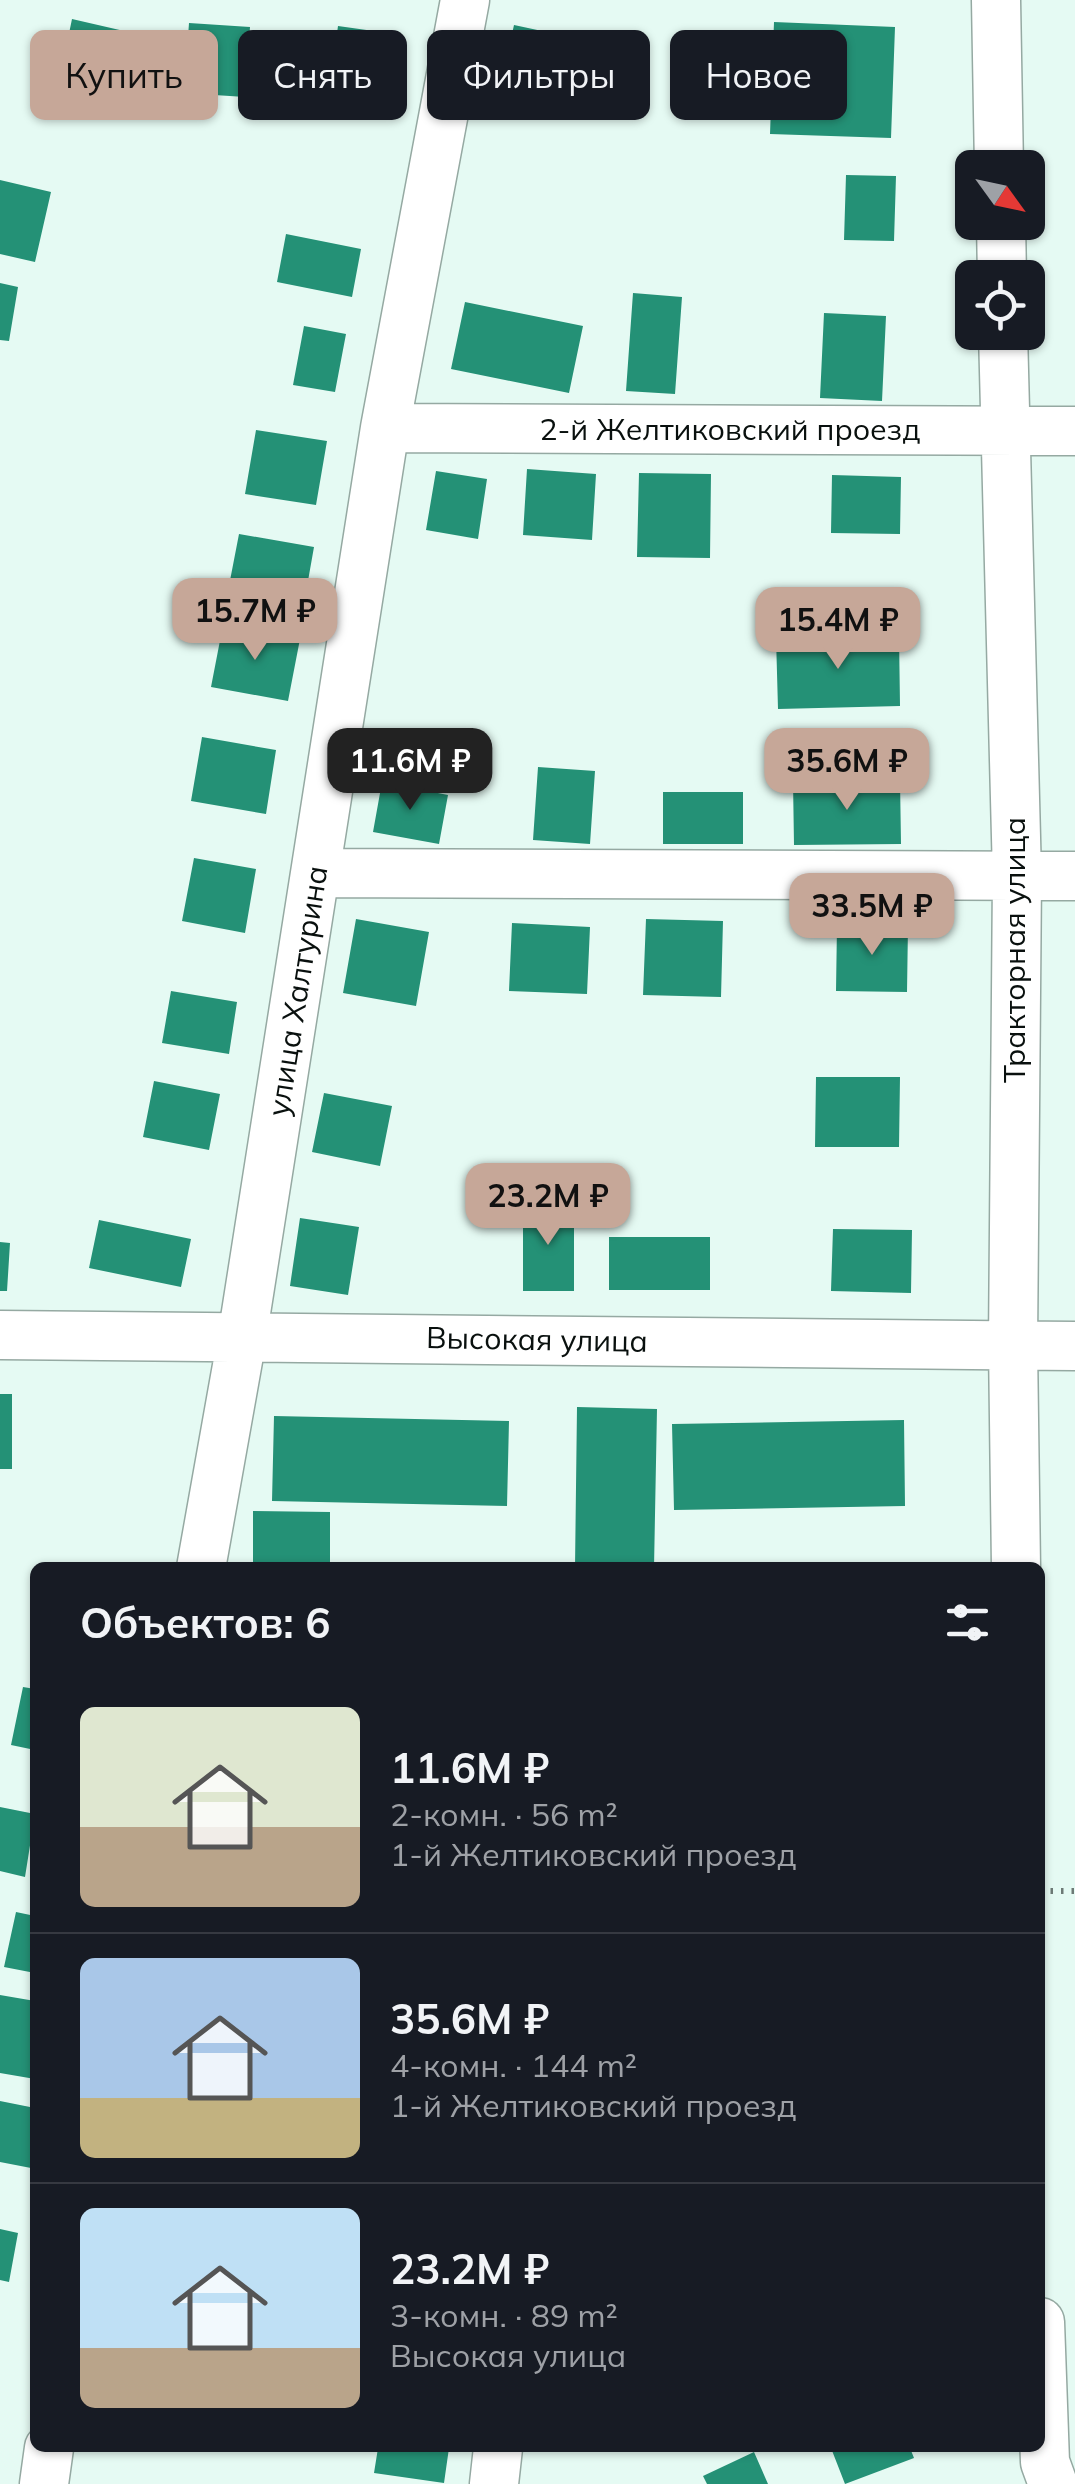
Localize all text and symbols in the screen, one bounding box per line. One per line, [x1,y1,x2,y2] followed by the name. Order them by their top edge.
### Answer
[30,30,218,120] chip: Купить
[238,30,407,120] chip: Снять
[427,30,650,120] chip: Фильтры
[670,30,847,120] chip: Новое
[955,150,1045,240] north arrow
[955,150,1045,350] map controls
[955,260,1045,350] button: locate
[539,410,921,448] street label: 2-й Желтиковский проезд
[163,578,347,663] pin: 15.7M ₽
[746,587,930,672] pin: 15.4M ₽
[194,590,316,630] text: 15.7M ₽
[777,599,899,639] text: 15.4M ₽
[318,728,502,813] pin: 11.6M ₽
[755,728,939,813] pin: 35.6M ₽
[349,740,471,780] text: 11.6M ₽
[786,740,908,780] text: 35.6M ₽
[995,817,1033,1083] street label: Тракторная улица
[258,863,336,1119] street label: улица Халтурина
[780,873,964,958] pin: 33.5M ₽
[811,885,933,925] text: 33.5M ₽
[456,1163,640,1248] pin: 23.2M ₽
[487,1175,609,1215] text: 23.2M ₽
[426,1318,648,1360] street label: Высокая улица
[940,1595,995,1650] icon: filters
[80,1596,330,1649] text: Объектов: 6
[390,1741,549,1794] text: 11.6M ₽
[160,1747,280,1867] icon: home
[390,1794,618,1834] text: 2-комн. · 56 m²
[390,1834,796,1874] text: 1-й Желтиковский проезд
[390,1992,549,2045] text: 35.6M ₽
[160,1998,280,2118] icon: home
[390,2045,637,2085] text: 4-комн. · 144 m²
[390,2085,796,2125] text: 1-й Желтиковский проезд
[390,2242,549,2295] text: 23.2M ₽
[160,2248,280,2368] icon: home
[390,2295,618,2335] text: 3-комн. · 89 m²
[390,2335,626,2375] text: Высокая улица

